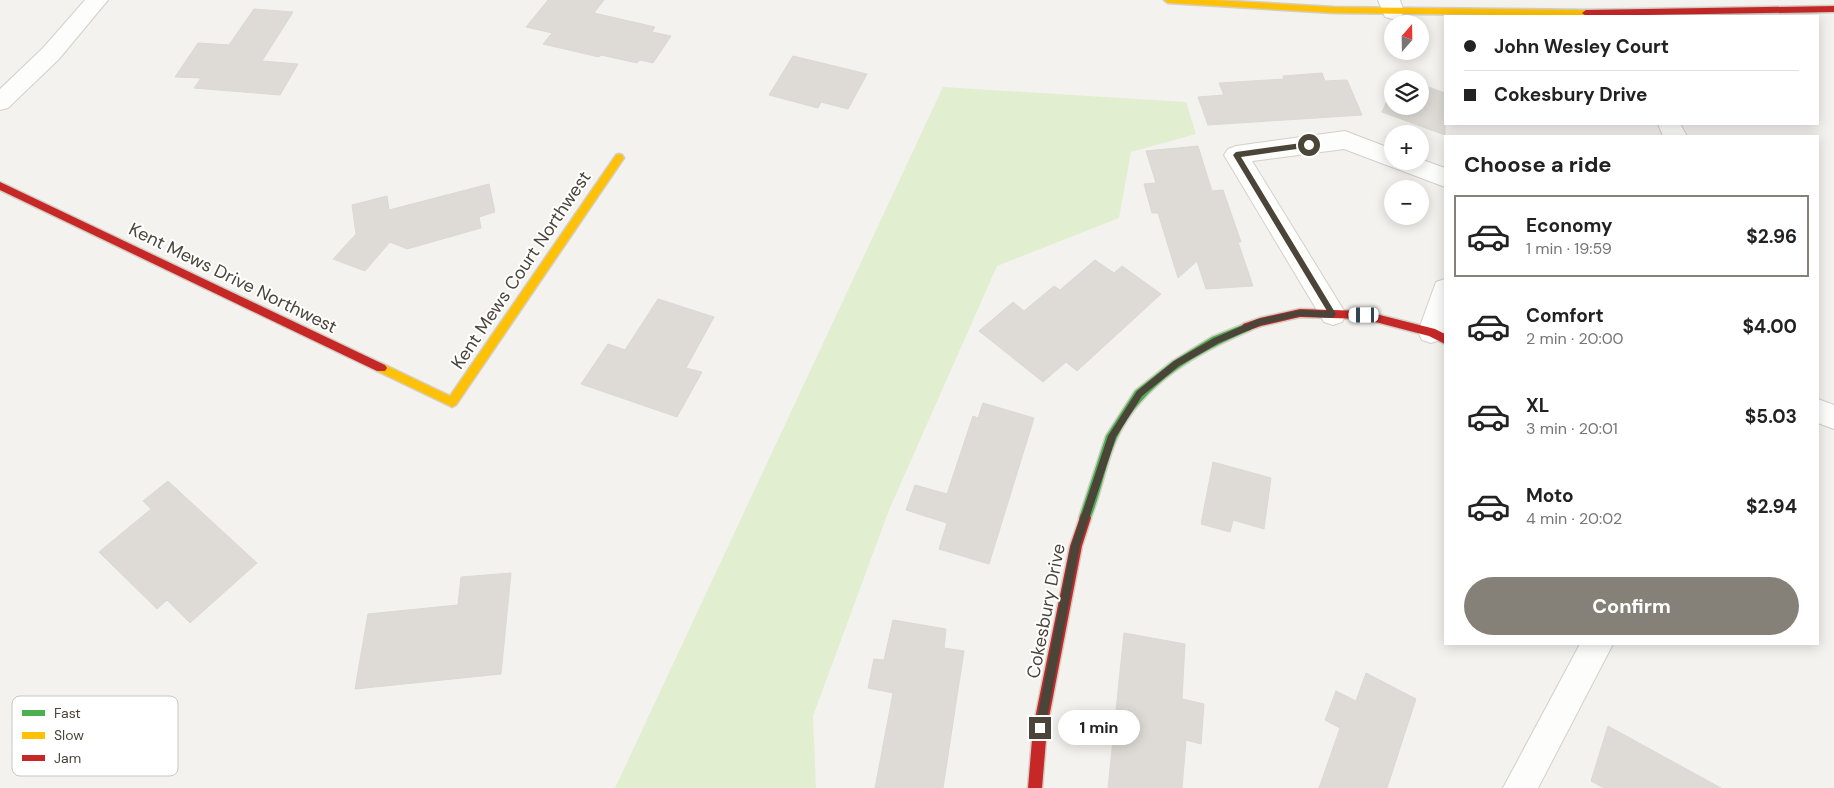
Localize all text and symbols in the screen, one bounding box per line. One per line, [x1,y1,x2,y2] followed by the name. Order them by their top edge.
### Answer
[1384,15,1429,60] north arrow
[1384,15,1429,225] map controls
[1494,34,1669,59] text: John Wesley Court
[1384,70,1429,115] button: layers
[1494,82,1647,107] text: Cokesbury Drive
[1384,125,1429,170] button: +
[1298,134,1320,156] route start
[1464,150,1612,179] text: Choose a ride
[446,166,596,374] street label: Kent Mews Court Northwest
[1384,180,1429,225] button: −
[1526,213,1613,238] text: Economy
[1466,214,1511,259] icon: car
[125,217,341,339] street label: Kent Mews Drive Northwest
[1746,224,1797,249] text: $2.96
[1526,238,1612,259] text: 1 min · 19:59
[1526,303,1604,328] text: Comfort
[1466,304,1511,349] icon: car
[1349,308,1379,323] car
[1742,314,1797,339] text: $4.00
[1526,328,1624,349] text: 2 min · 20:00
[1526,393,1549,418] text: XL
[1466,394,1511,439] icon: car
[1745,404,1797,429] text: $5.03
[1526,418,1618,439] text: 3 min · 20:01
[1526,483,1574,508] text: Moto
[1466,484,1511,529] icon: car
[1746,494,1797,519] text: $2.94
[1526,508,1622,529] text: 4 min · 20:02
[1021,541,1071,681] street label: Cokesbury Drive
[1464,577,1799,635] button: Confirm
[12,696,178,776] legend
[54,704,81,722] text: Fast
[1058,710,1140,746] callout: 1 min
[1029,717,1051,739] route end
[1080,717,1118,738] text: 1 min
[54,726,84,744] text: Slow
[54,749,81,767] text: Jam

